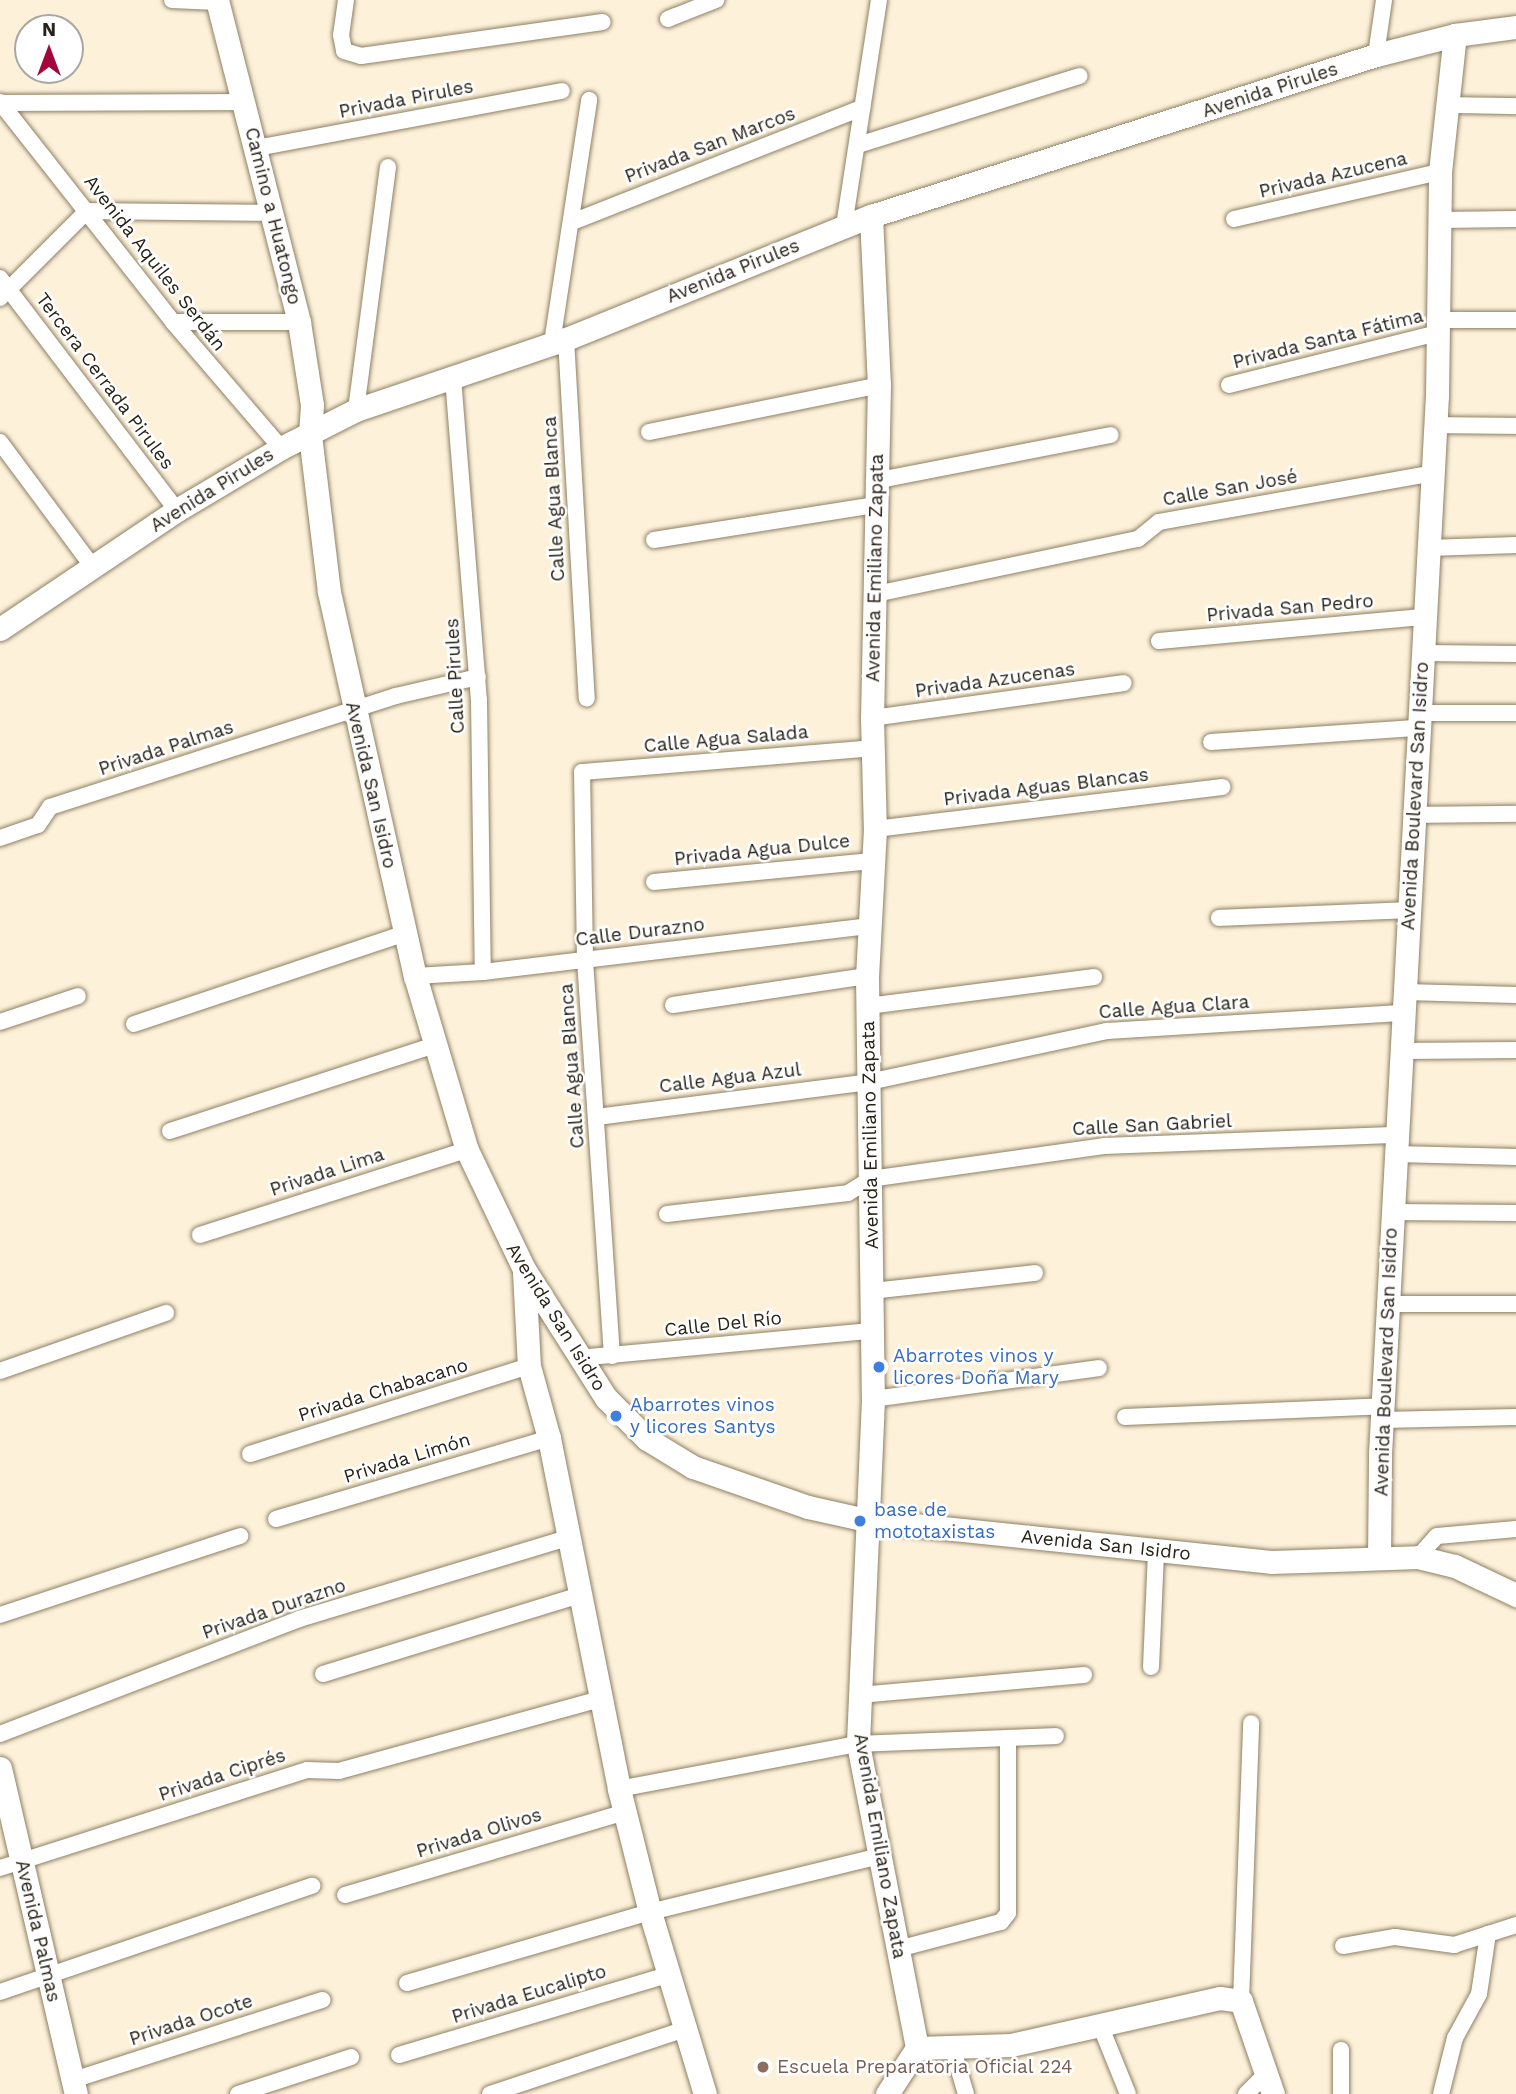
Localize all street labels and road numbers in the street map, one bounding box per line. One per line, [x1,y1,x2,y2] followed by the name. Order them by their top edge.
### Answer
[1199,57,1341,123] street label: Avenida Pirules
[337,75,475,123] street label: Privada Pirules
[621,102,799,188] street label: Privada San Marcos
[240,125,306,307] street label: Camino a Huatongo
[1256,147,1410,203] street label: Privada Azucena
[79,170,231,356] street label: Avenida Aquiles Serdán
[663,234,803,308] street label: Avenida Pirules
[31,288,179,474] street label: Tercera Cerrada Pirules
[1230,304,1426,374] street label: Privada Santa Fátima
[538,415,570,583] street label: Calle Agua Blanca
[146,443,278,537] street label: Avenida Pirules
[862,453,888,683] street label: Avenida Emiliano Zapata
[1161,465,1299,511] street label: Calle San José
[1205,589,1375,627] street label: Privada San Pedro
[441,618,469,734] street label: Calle Pirules
[913,657,1077,703] street label: Privada Azucenas
[1397,661,1433,931] street label: Avenida Boulevard San Isidro
[341,699,401,871] street label: Avenida San Isidro
[95,715,237,781] street label: Privada Palmas
[642,720,810,758] street label: Calle Agua Salada
[942,763,1150,811] street label: Privada Aguas Blancas
[672,829,852,871] street label: Privada Agua Dulce
[574,913,706,951] street label: Calle Durazno
[555,982,589,1150] street label: Calle Agua Blanca
[1097,990,1251,1024] street label: Calle Agua Clara
[857,1020,883,1250] street label: Avenida Emiliano Zapata
[657,1058,803,1098] street label: Calle Agua Azul
[1072,1109,1232,1141] street label: Calle San Gabriel
[267,1143,387,1201] street label: Privada Lima
[1370,1227,1402,1497] street label: Avenida Boulevard San Isidro
[501,1238,611,1396] street label: Avenida San Isidro
[663,1306,783,1342] street label: Calle Del Río
[295,1353,471,1427] street label: Privada Chabacano
[341,1428,473,1488] street label: Privada Limón
[1020,1525,1192,1565] street label: Avenida San Isidro
[199,1574,349,1644] street label: Privada Durazno
[849,1731,911,1961] street label: Avenida Emiliano Zapata
[156,1744,288,1806] street label: Privada Ciprés
[413,1803,545,1863] street label: Privada Olivos
[10,1857,66,2005] street label: Avenida Palmas
[449,1960,609,2028] street label: Privada Eucalipto
[126,1989,256,2051] street label: Privada Ocote

